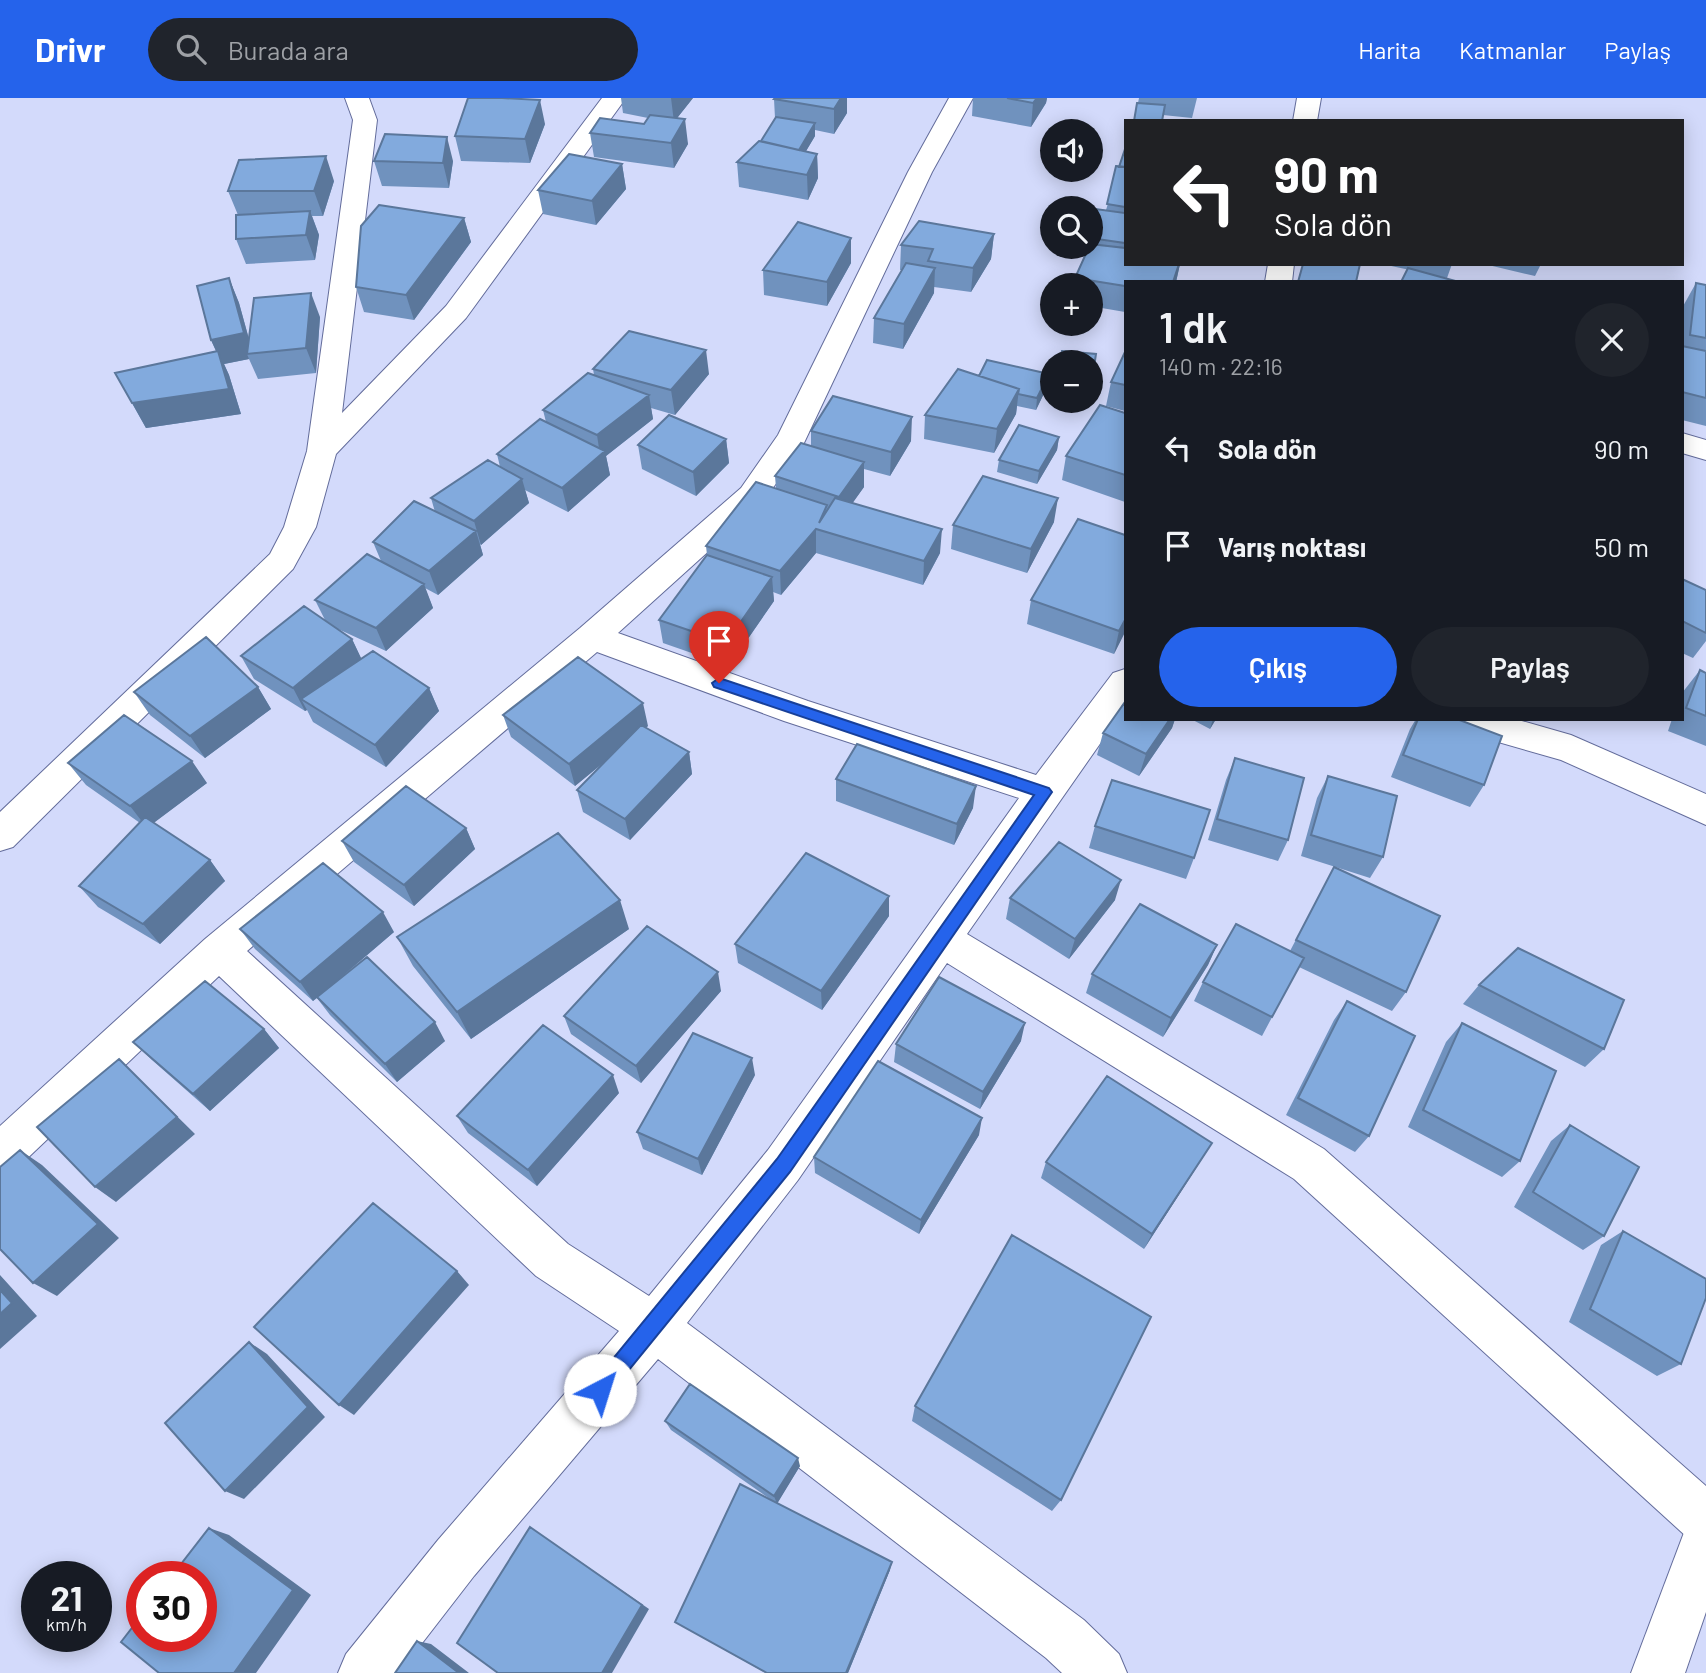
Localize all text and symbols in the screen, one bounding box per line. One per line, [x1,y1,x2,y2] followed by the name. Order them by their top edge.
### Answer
[148,18,638,81] search box
[35,29,106,69] text: Drivr
[172,30,210,68] icon: search
[228,34,349,65] text: Burada ara
[1358,35,1421,64] text: Harita
[1459,35,1566,64] text: Katmanlar
[1604,35,1671,64] text: Paylaş
[1040,119,1103,413] map controls
[1040,119,1103,182] button: sound
[1274,144,1379,203] text: 90 m
[1159,147,1250,238] icon: left
[1040,196,1103,259] button: search
[1274,204,1392,242] text: Sola dön
[1040,273,1103,336] button: +
[1159,301,1228,351] text: 1 dk
[1575,303,1649,377] button: close
[1040,350,1103,413] button: −
[1159,352,1283,380] text: 140 m · 22:16
[1159,429,1197,467] icon: left
[1218,433,1316,464] text: Sola dön
[1594,433,1649,464] text: 90 m
[1159,527,1197,565] icon: arrive
[1218,531,1366,562] text: Varış noktası
[1594,531,1649,562] text: 50 m
[689,611,749,683] pin
[700,622,738,660] icon: arrive
[1159,627,1397,707] button: Çıkış
[1411,627,1649,707] button: Paylaş
[563,1353,637,1427] position arrow
[126,1561,217,1652] speed limit sign: 30
[51,1576,82,1618] text: 21
[46,1613,87,1635] text: km/h

